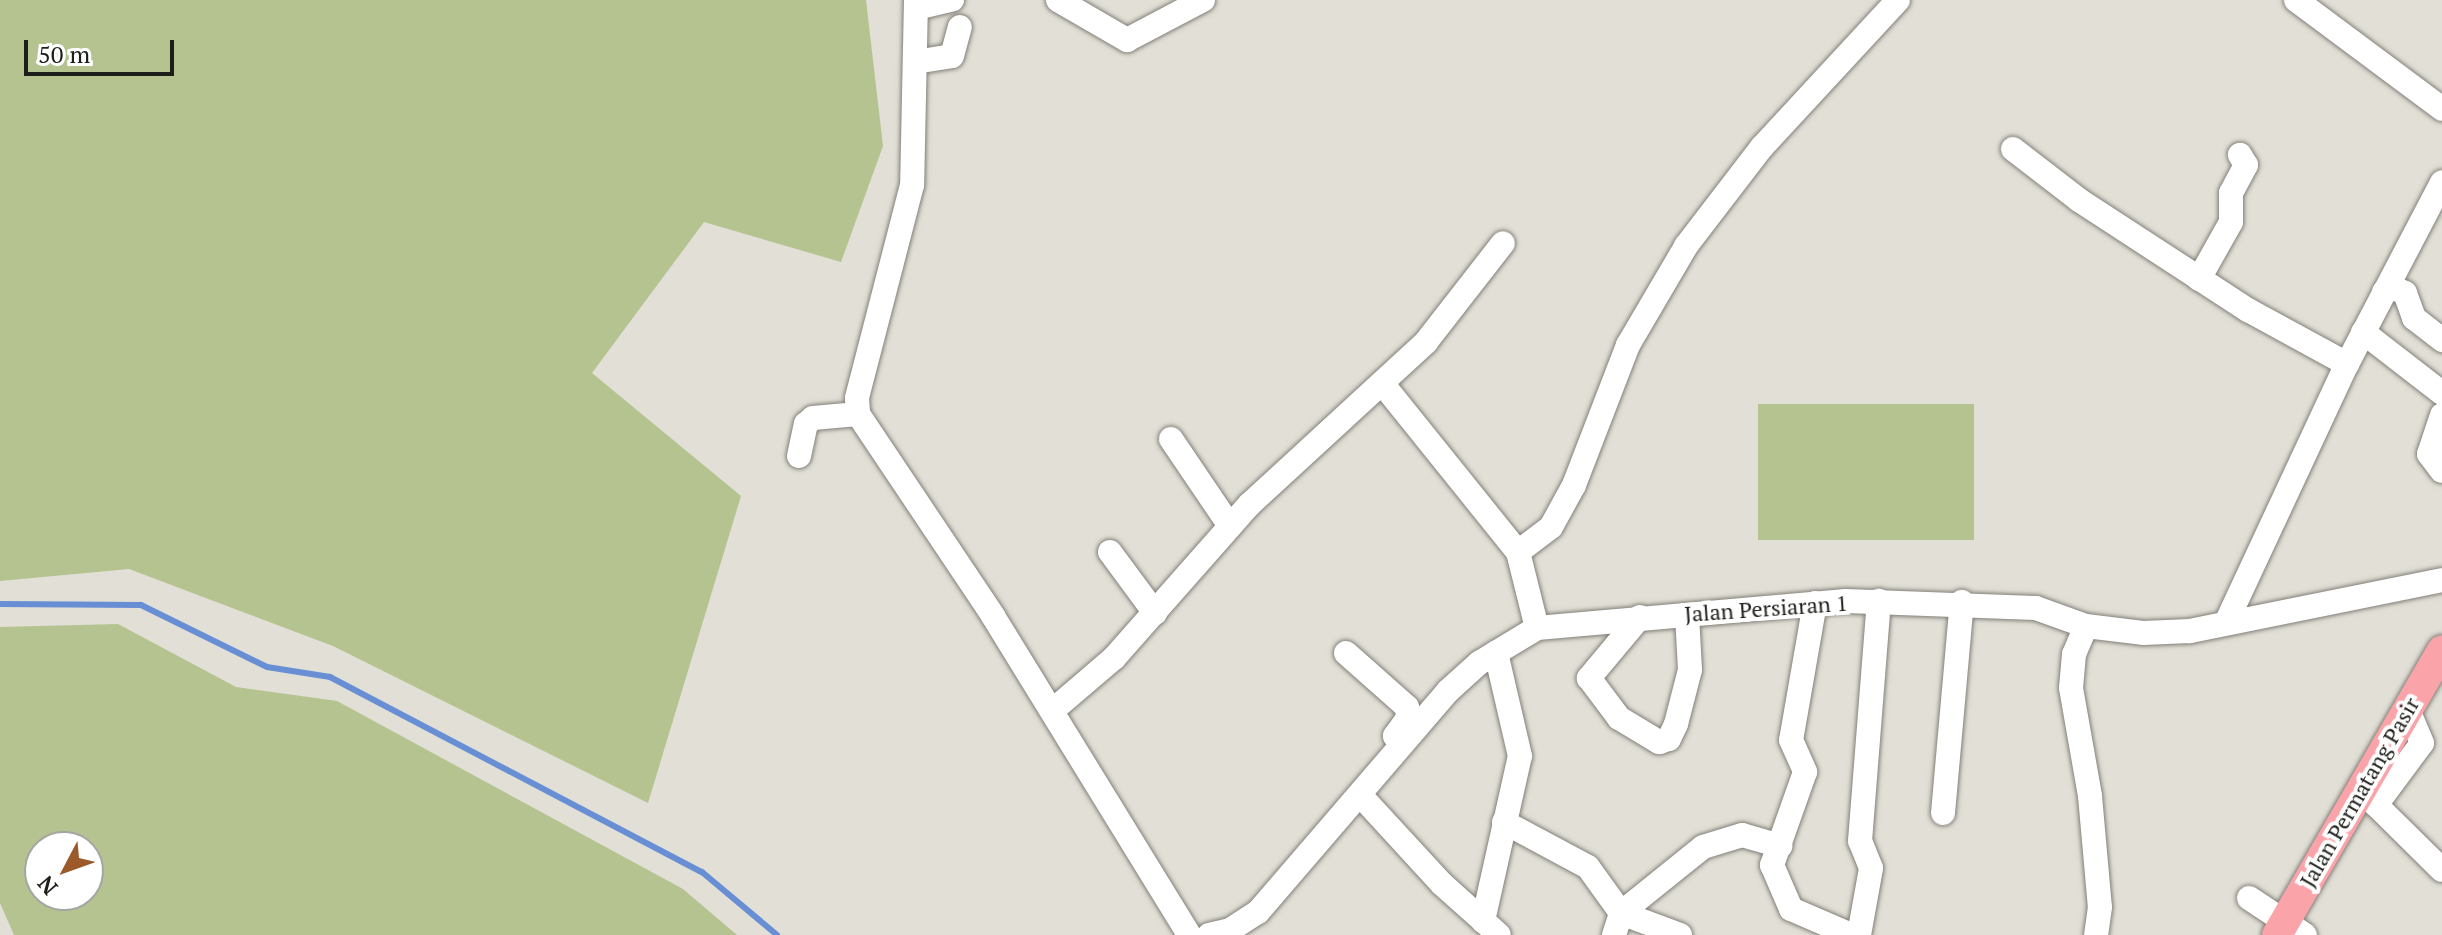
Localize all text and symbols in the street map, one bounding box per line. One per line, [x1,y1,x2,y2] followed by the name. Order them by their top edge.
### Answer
[28,24,178,74] scale bar
[38,38,90,70] text: 50 m
[1683,589,1849,627] street label: Jalan Persiaran 1
[2294,692,2424,892] street label: Jalan Permatang Pasir
[24,831,104,911] north arrow
[31,870,63,902] text: N

